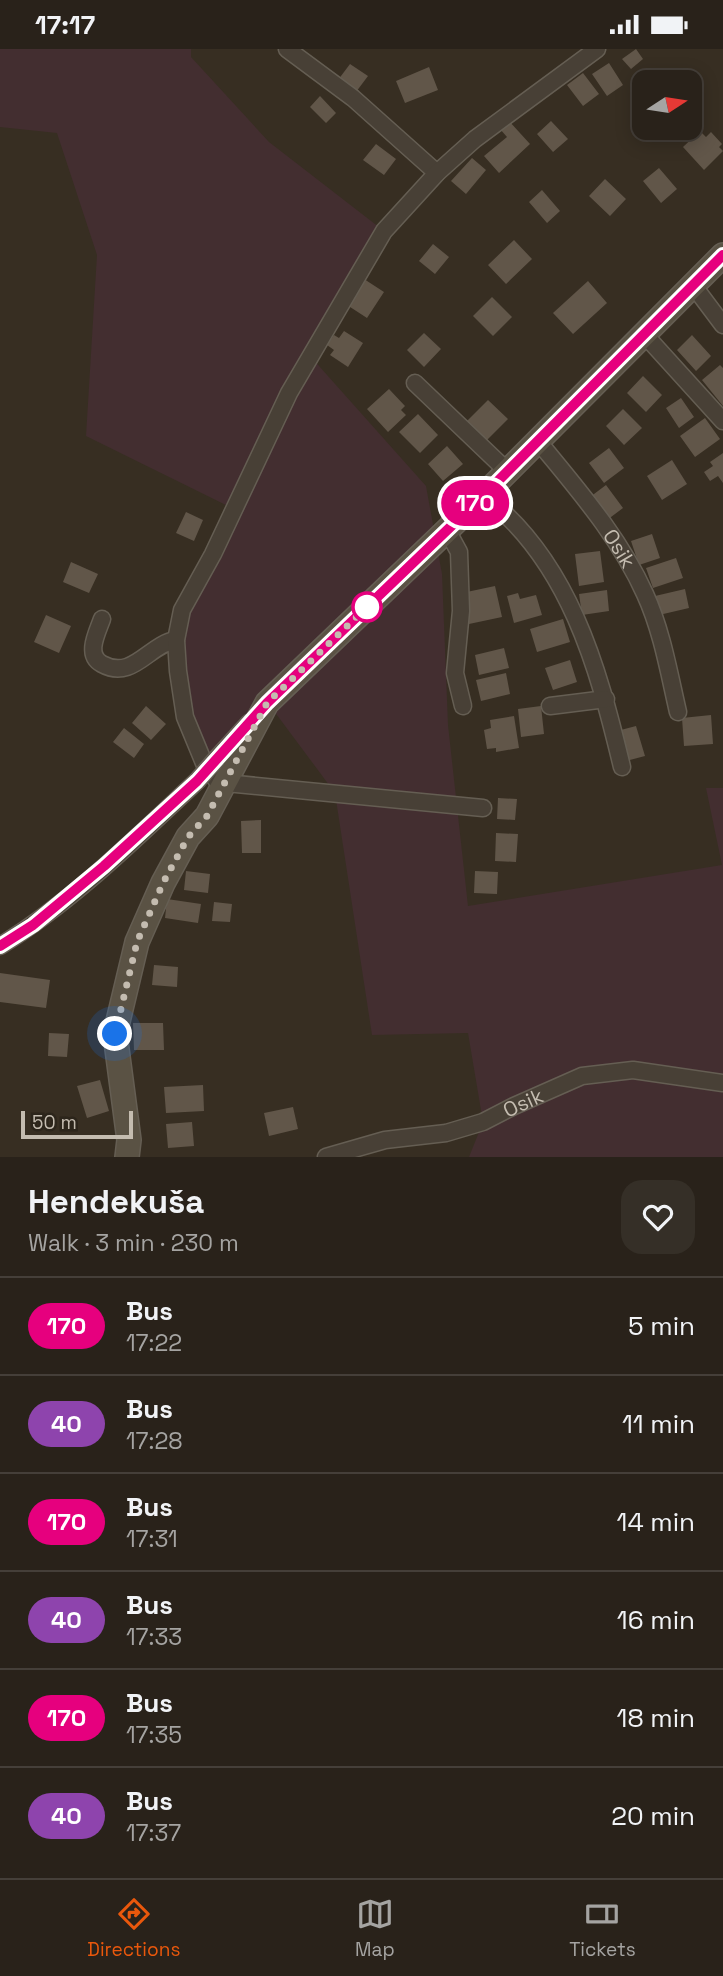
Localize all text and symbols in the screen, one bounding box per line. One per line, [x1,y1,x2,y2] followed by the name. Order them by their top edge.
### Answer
[35,8,95,42] text: 17:17
[632,70,702,140] north arrow
[632,70,702,140] map controls
[435,480,515,526] line badge: 170
[455,487,495,518] text: 170
[597,523,642,573] street label: Osik
[352,592,382,622] unlabelled marker
[97,1016,132,1051] your location
[498,1081,547,1123] street label: Osik
[21,1108,133,1140] scale bar
[32,1110,77,1135] text: 50 m
[621,1180,695,1254] button: heart
[28,1181,204,1223] text: Hendekuša
[28,1228,239,1258] text: Walk · 3 min · 230 m
[126,1294,173,1328] text: Bus
[628,1309,695,1343] text: 5 min
[47,1310,86,1341] text: 170
[126,1328,182,1358] text: 17:22
[126,1392,173,1426] text: Bus
[622,1407,695,1441] text: 11 min
[51,1408,82,1439] text: 40
[126,1426,183,1456] text: 17:28
[126,1490,173,1524] text: Bus
[617,1505,695,1539] text: 14 min
[47,1506,86,1537] text: 170
[126,1524,178,1554] text: 17:31
[126,1588,173,1622] text: Bus
[617,1603,695,1637] text: 16 min
[51,1604,82,1635] text: 40
[126,1622,182,1652] text: 17:33
[126,1686,173,1720] text: Bus
[617,1701,695,1735] text: 18 min
[47,1702,86,1733] text: 170
[126,1720,182,1750] text: 17:35
[126,1784,173,1818] text: Bus
[611,1799,695,1833] text: 20 min
[51,1800,82,1831] text: 40
[126,1818,181,1848] text: 17:37
[87,1895,180,1962] tab: Directions
[355,1895,395,1962] tab: Map
[569,1895,636,1962] tab: Tickets

